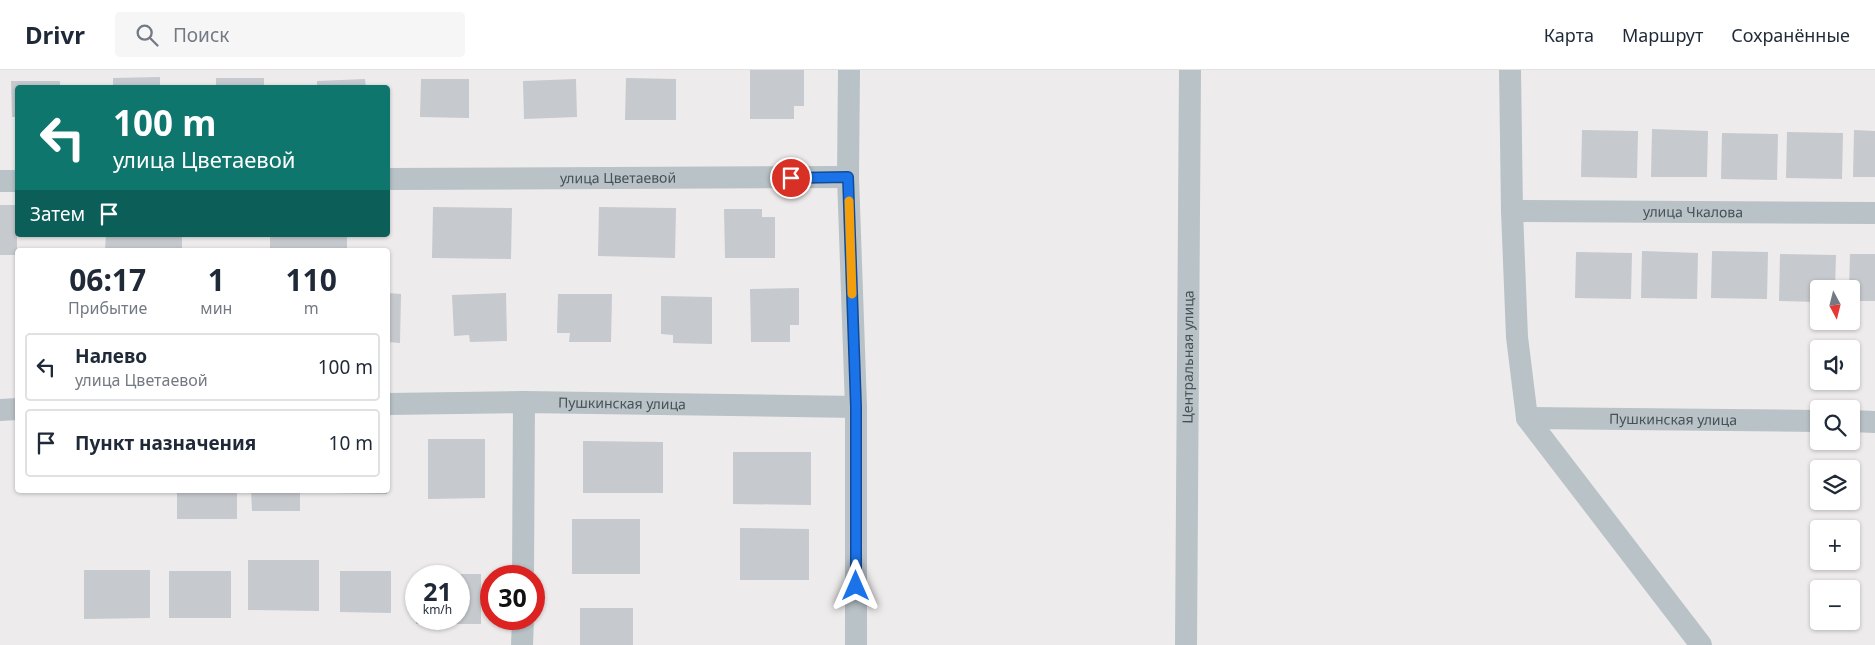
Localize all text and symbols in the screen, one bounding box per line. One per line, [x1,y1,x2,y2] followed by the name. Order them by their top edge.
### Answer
[115,12,465,57] search box
[25,18,85,51] text: Drivr
[133,21,161,49] icon: search
[173,22,229,48] text: Поиск
[1544,23,1594,47] text: Карта
[1622,23,1703,47] text: Маршрут
[1731,23,1850,47] text: Сохранённые
[113,99,216,146] text: 100 m
[30,105,95,170] icon: left
[113,144,295,174] text: улица Цветаевой
[770,157,812,199] pin
[777,164,805,192] icon: arrive
[560,168,676,187] street label: улица Цветаевой
[95,200,123,228] icon: arrive
[30,201,85,227] text: Затем
[1643,202,1743,221] street label: улица Чкалова
[69,259,146,300] text: 06:17
[208,259,225,300] text: 1
[285,259,337,300] text: 110
[1810,280,1860,330] north arrow
[1810,280,1860,630] map controls
[1178,290,1197,424] street label: Центральная улица
[68,297,147,319] text: Прибытие
[200,297,232,319] text: мин
[304,297,319,319] text: m
[1810,340,1860,390] button: sound
[75,343,147,369] text: Налево
[32,353,60,381] icon: left
[318,354,373,380] text: 100 m
[75,369,208,391] text: улица Цветаевой
[558,393,686,413] street label: Пушкинская улица
[1810,400,1860,450] button: search
[1609,409,1737,429] street label: Пушкинская улица
[32,429,60,457] icon: arrive
[75,430,256,456] text: Пункт назначения
[329,430,373,456] text: 10 m
[1810,460,1860,510] button: layers
[1810,520,1860,570] button: +
[829,559,881,611] position arrow
[480,565,545,630] speed limit sign: 30
[423,574,452,608] text: 21
[1810,580,1860,630] button: −
[423,601,452,618] text: km/h

